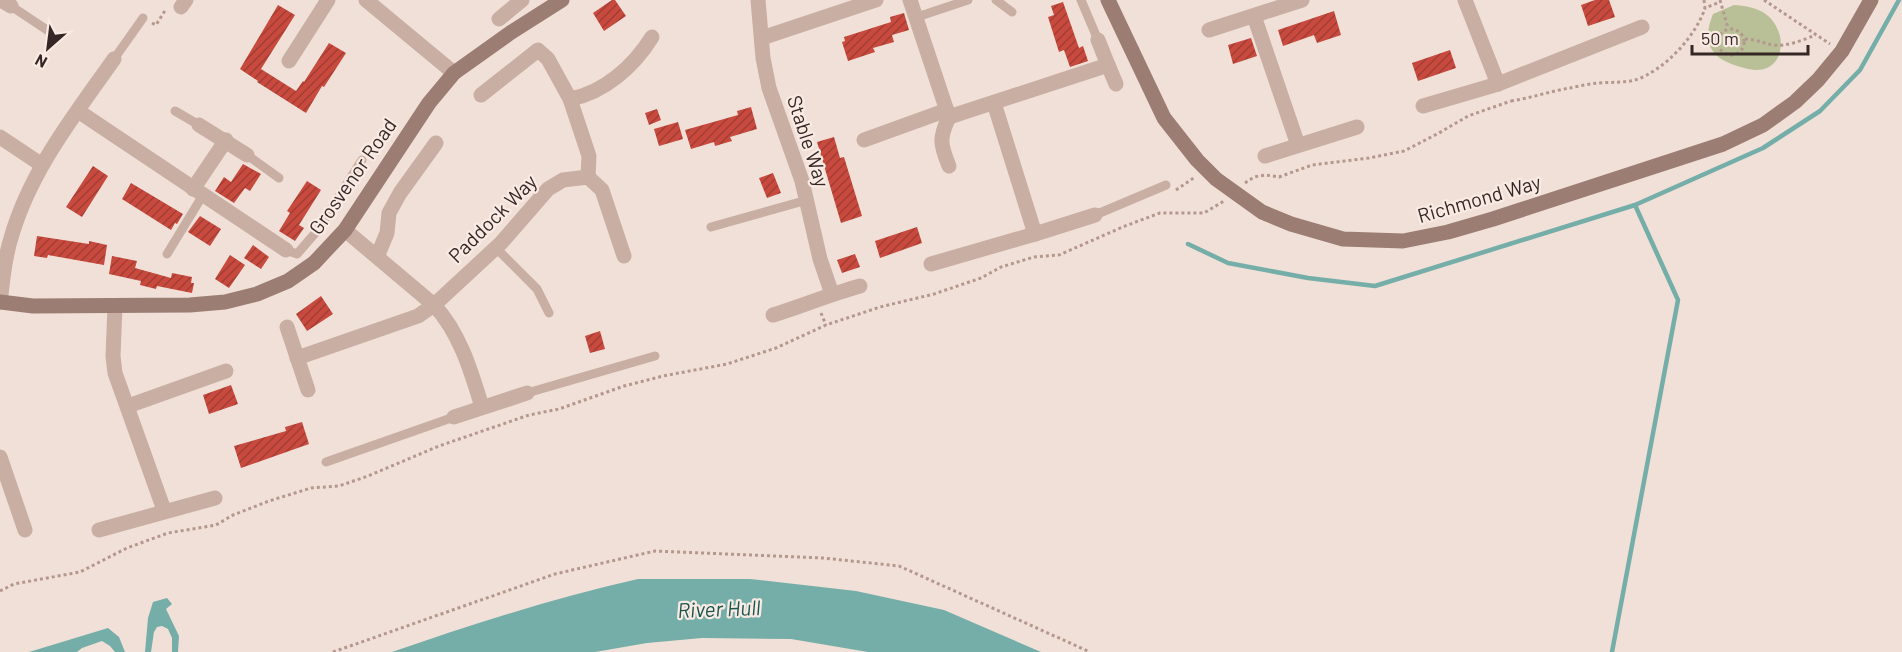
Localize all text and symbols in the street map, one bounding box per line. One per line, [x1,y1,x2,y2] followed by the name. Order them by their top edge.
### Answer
[18,18,78,78] north arrow
[1692,18,1808,56] scale bar
[1701,27,1739,49] text: 50 m
[32,51,50,73] text: N
[783,92,835,190] street label: Stable Way
[303,113,401,239] street label: Grosvenor Road
[443,169,541,267] street label: Paddock Way
[1415,169,1543,227] street label: Richmond Way
[677,594,761,622] water label: River Hull

